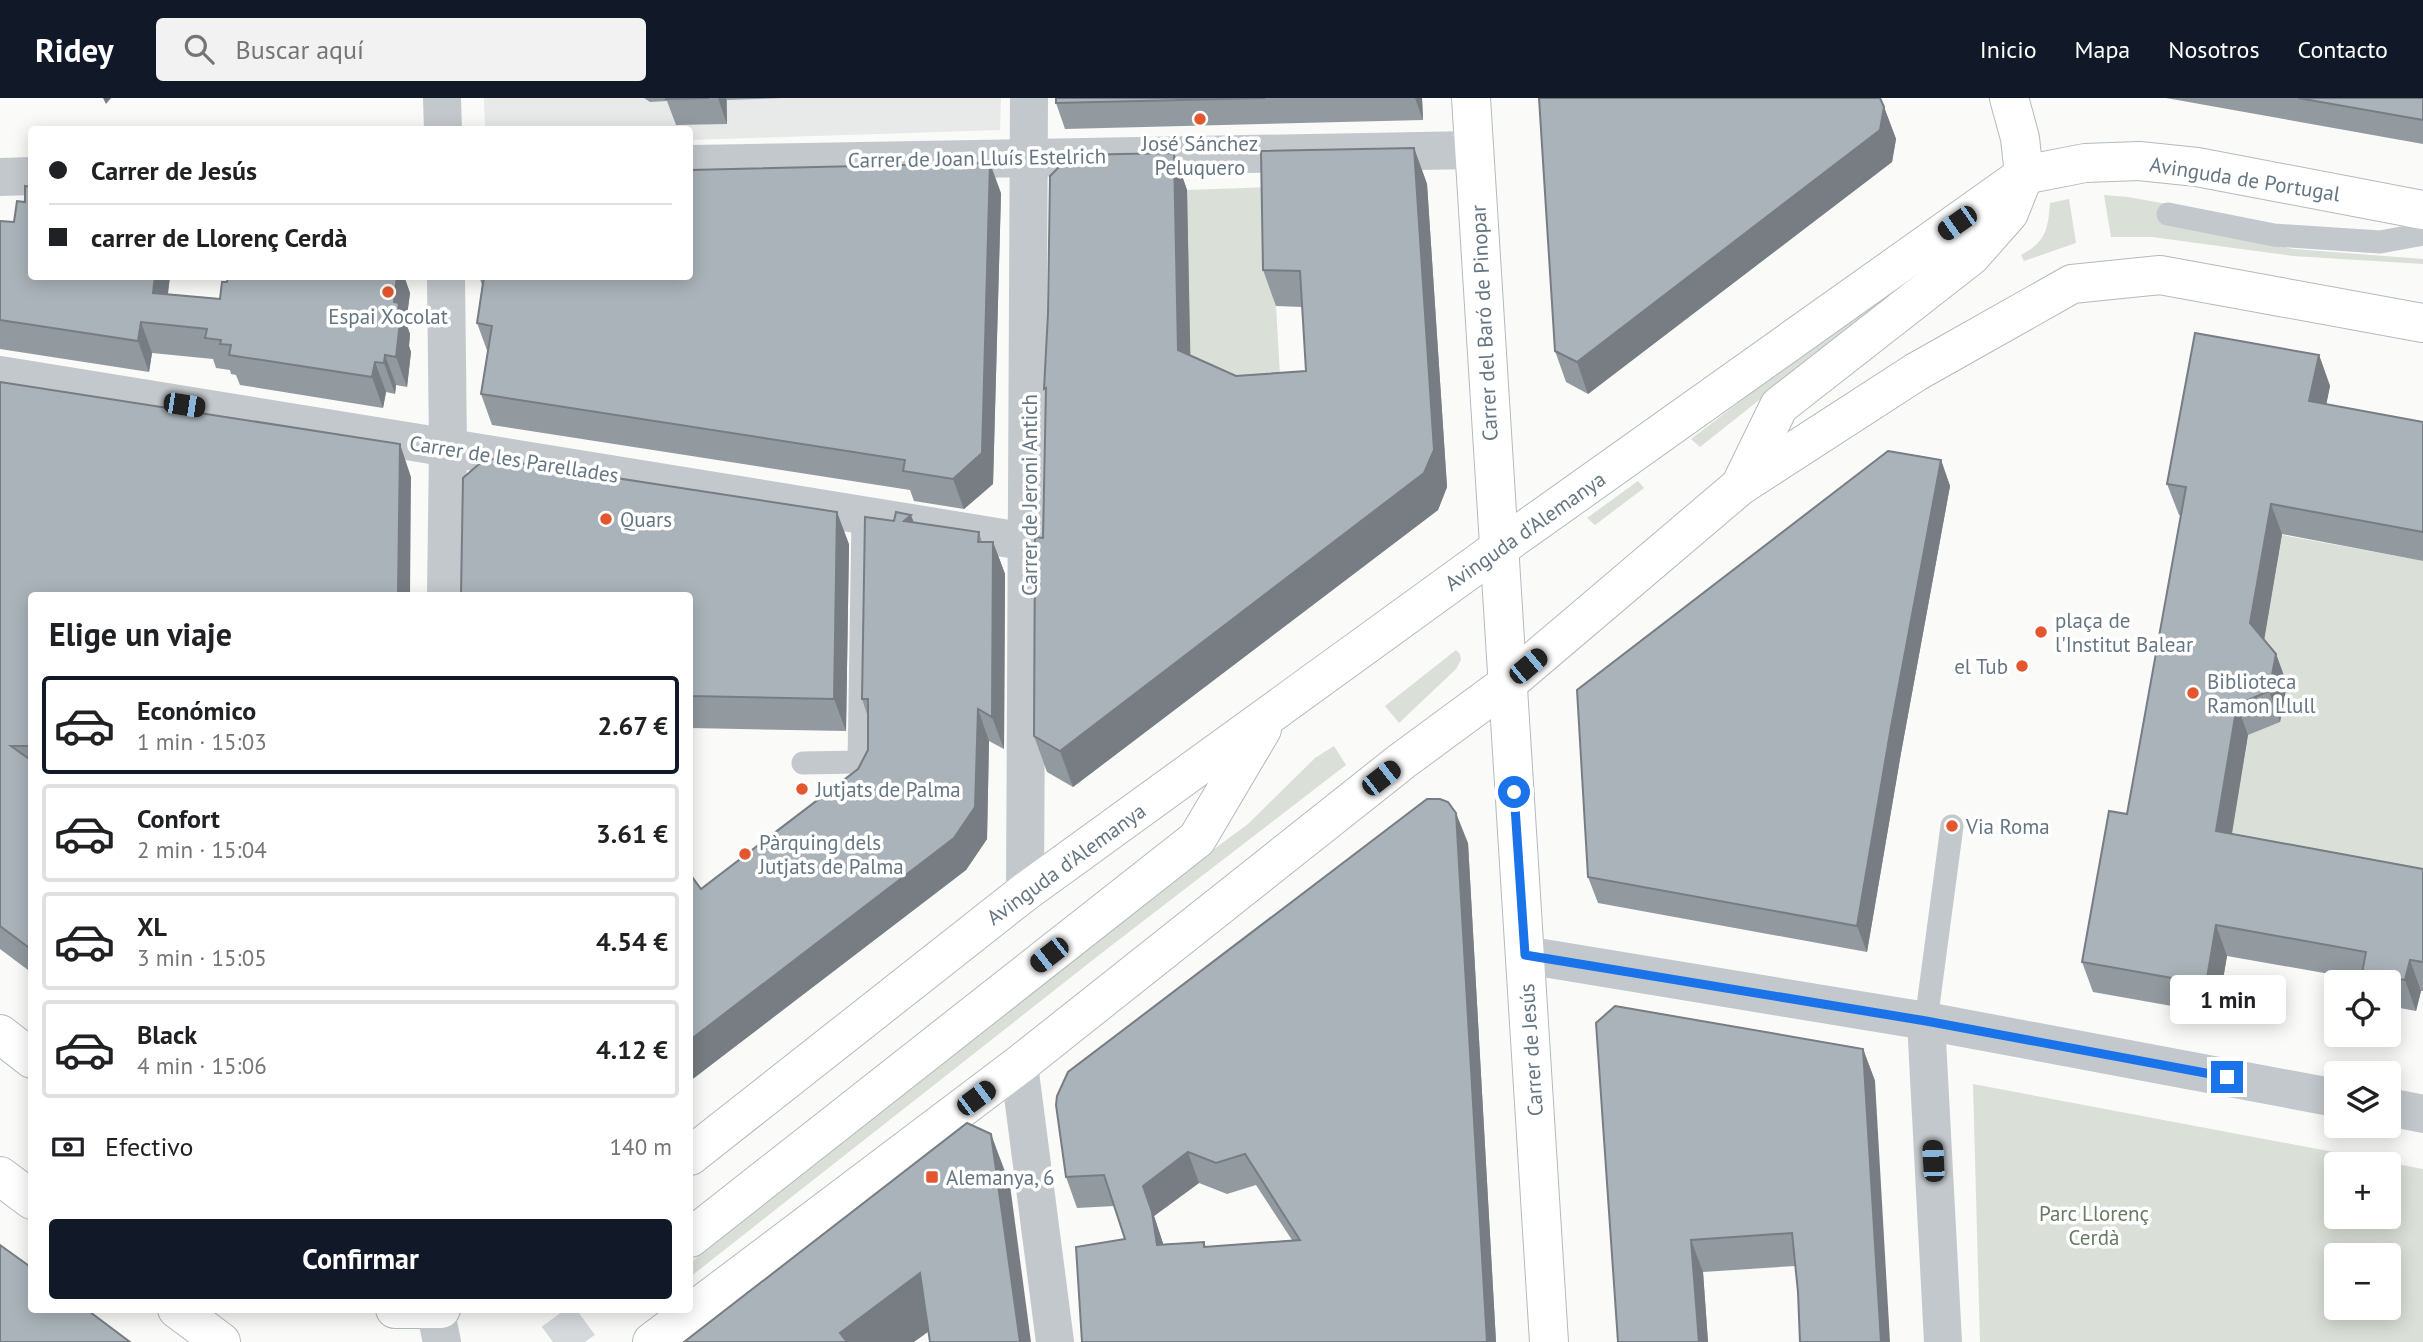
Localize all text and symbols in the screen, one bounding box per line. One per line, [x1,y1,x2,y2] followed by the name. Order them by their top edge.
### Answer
[156,18,646,81] search box
[35,28,114,71] text: Ridey
[180,30,218,68] icon: search
[236,33,364,66] text: Buscar aquí
[1980,34,2037,65] text: Inicio
[2075,34,2130,65] text: Mapa
[2168,34,2260,65] text: Nosotros
[2298,34,2388,65] text: Contacto
[1192,111,1208,127] marker: José Sánchez Peluquero
[1141,130,1258,181] place label: José Sánchez Peluquero
[848,142,1106,174] street label: Carrer de Joan Lluís Estelrich
[2148,151,2342,207] street label: Avinguda de Portugal
[91,154,257,187] text: Carrer de Jesús
[1934,202,1981,244] car
[1464,204,1504,442] street label: Carrer del Baró de Pinopar
[91,221,347,254] text: carrer de Llorenç Cerdà
[380,284,396,300] marker: Espai Xocolat
[328,303,448,330] place label: Espai Xocolat
[162,391,207,419] car
[1016,394,1043,596] street label: Carrer de Jeroni Antich
[408,429,620,489] street label: Carrer de les Parellades
[1439,465,1611,597] street label: Avinguda d'Alemanya
[620,506,672,533] place label: Quars
[598,511,614,527] marker: Quars
[2055,607,2193,658] place label: plaça de l'Institut Balear
[49,613,232,655] text: Elige un viaje
[2033,624,2049,640] marker: plaça de l'Institut Balear
[1506,644,1551,688] car
[1954,653,2008,680] place label: el Tub
[2014,658,2030,674] marker: el Tub
[2207,668,2316,719] place label: Biblioteca Ramon Llull
[2185,685,2201,701] marker: Biblioteca Ramon Llull
[53,694,116,757] icon: car
[137,694,256,727] text: Económico
[597,709,668,742] text: 2.67 €
[137,727,267,756] text: 1 min · 15:03
[1358,757,1405,799] car
[815,776,961,803] place label: Jutjats de Palma
[1498,776,1530,808] route start
[794,781,810,797] marker: Jutjats de Palma
[981,797,1151,931] street label: Avinguda d'Alemanya
[53,802,116,865] icon: car
[137,802,220,835] text: Confort
[1965,813,2050,840] place label: Via Roma
[596,817,668,850] text: 3.61 €
[1944,818,1960,834] marker: Via Roma
[758,829,904,880] place label: Pàrquing dels Jutjats de Palma
[137,835,267,864] text: 2 min · 15:04
[737,846,753,862] marker: Pàrquing dels Jutjats de Palma
[53,910,116,973] icon: car
[137,910,167,943] text: XL
[596,925,668,958] text: 4.54 €
[1026,934,1073,976] car
[137,943,267,972] text: 3 min · 15:05
[2324,970,2401,1320] map controls
[2324,970,2401,1047] button: locate
[2169,976,2285,1024] callout: 1 min
[1513,983,1549,1117] street label: Carrer de Jesús
[2200,985,2256,1014] text: 1 min
[53,1018,116,1081] icon: car
[137,1018,197,1051] text: Black
[596,1033,668,1066] text: 4.12 €
[137,1051,267,1080] text: 4 min · 15:06
[2211,1061,2243,1093] route end
[2324,1061,2401,1138] button: layers
[953,1077,1000,1119] car
[49,1128,87,1166] icon: cash
[105,1130,194,1163] text: Efectivo
[610,1132,672,1161] text: 140 m
[1922,1139,1945,1183] car
[2324,1152,2401,1229] button: +
[946,1164,1054,1191] place label: Alemanya, 6
[924,1169,940,1185] marker: Alemanya, 6
[2039,1200,2149,1251] park label: Parc Llorenç Cerdà
[49,1219,672,1299] button: Confirmar
[2324,1243,2401,1320] button: −

